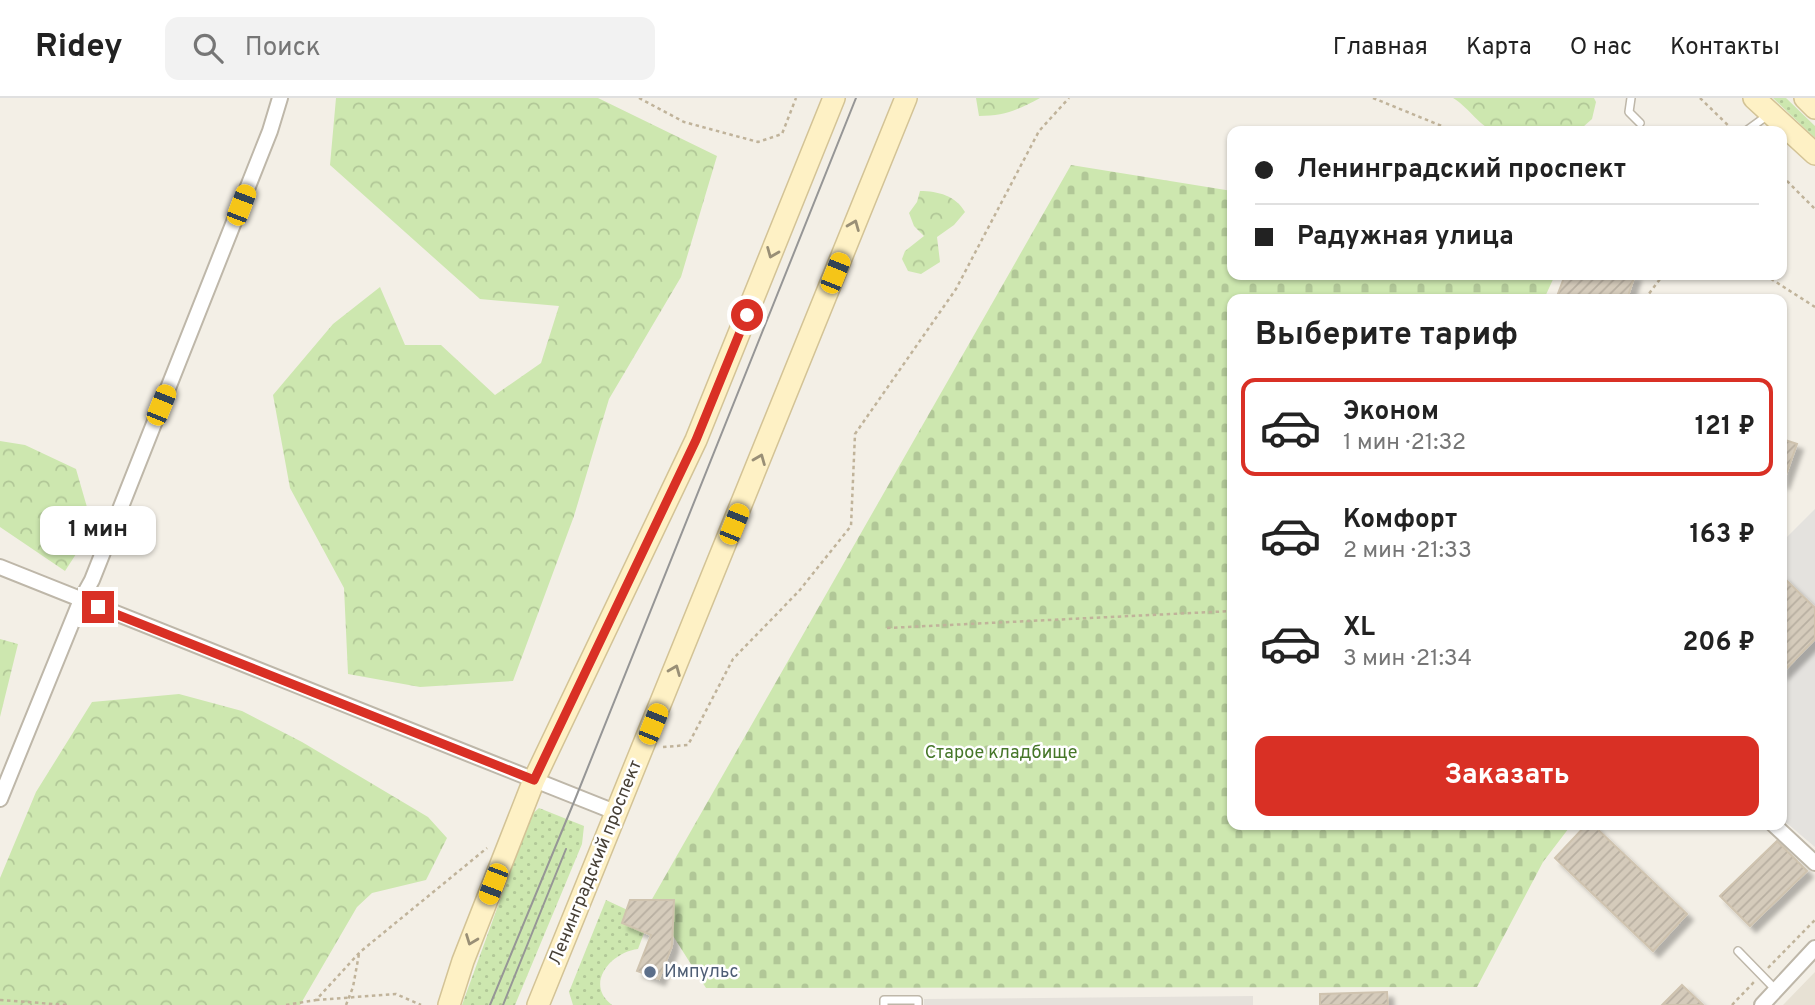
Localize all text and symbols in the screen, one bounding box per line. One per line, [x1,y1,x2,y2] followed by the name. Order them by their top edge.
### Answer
[165,17,655,80] search box
[35,27,123,69] text: Ridey
[189,29,227,67] icon: search
[245,32,321,65] text: Поиск
[1333,33,1428,63] text: Главная
[1466,33,1532,63] text: Карта
[1570,33,1632,63] text: О нас
[1670,33,1780,63] text: Контакты
[1297,154,1626,187] text: Ленинградский проспект
[224,182,259,228] car
[846,220,860,232] one-way arrow
[1297,221,1514,254] text: Радужная улица
[767,246,781,258] one-way arrow
[818,250,853,296] car
[731,299,763,331] route start
[1255,316,1518,356] text: Выберите тариф
[144,382,179,428] car
[1259,396,1322,459] icon: car
[1343,396,1439,429] text: Эконом
[1695,411,1755,444] text: 121 ₽
[1343,429,1466,458] text: 1 мин · 21:32
[752,453,766,466] one-way arrow
[717,501,752,547] car
[1259,504,1322,567] icon: car
[1343,504,1457,537] text: Комфорт
[40,505,156,554] callout: 1 мин
[68,516,128,545] text: 1 мин
[1689,519,1755,552] text: 163 ₽
[1343,537,1472,566] text: 2 мин · 21:33
[82,591,114,623] route end
[1259,612,1322,675] icon: car
[1343,612,1375,645] text: XL
[1682,627,1755,660] text: 206 ₽
[1343,645,1472,674] text: 3 мин · 21:34
[666,664,680,676] one-way arrow
[636,701,671,747] car
[1255,736,1759,816] button: Заказать
[925,742,1077,765] park label: Старое кладбище
[544,757,648,969] street label: Ленинградский проспект
[476,861,511,907] car
[466,933,480,945] one-way arrow
[664,961,738,984] place label: Импульс
[642,964,658,980] marker: Импульс

